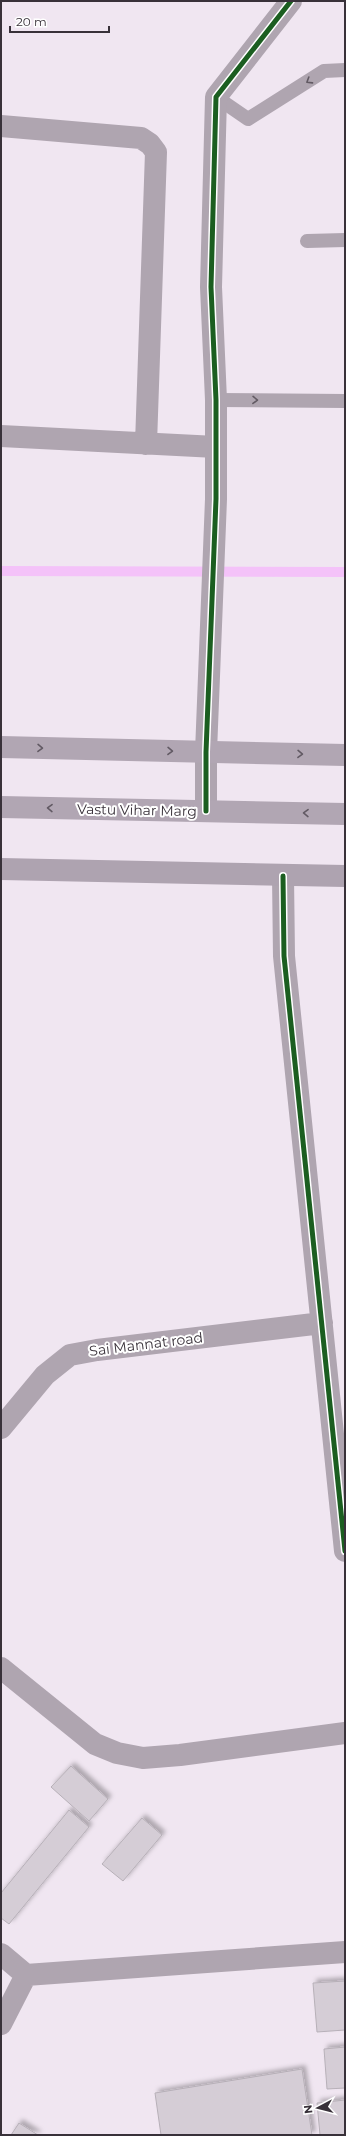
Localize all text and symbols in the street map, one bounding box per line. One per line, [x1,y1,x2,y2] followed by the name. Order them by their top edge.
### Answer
[10,8,109,34] scale bar
[16,14,47,29] text: 20 m
[306,76,313,84] one-way arrow
[252,396,258,404] one-way arrow
[37,744,43,752] one-way arrow
[167,747,173,755] one-way arrow
[297,750,303,758] one-way arrow
[77,800,197,820] street label: Vastu Vihar Marg
[47,804,53,812] one-way arrow
[303,809,309,818] one-way arrow
[88,1328,204,1360] street label: Sai Mannat road
[298,2088,338,2128] north arrow
[301,2104,316,2114] text: N

